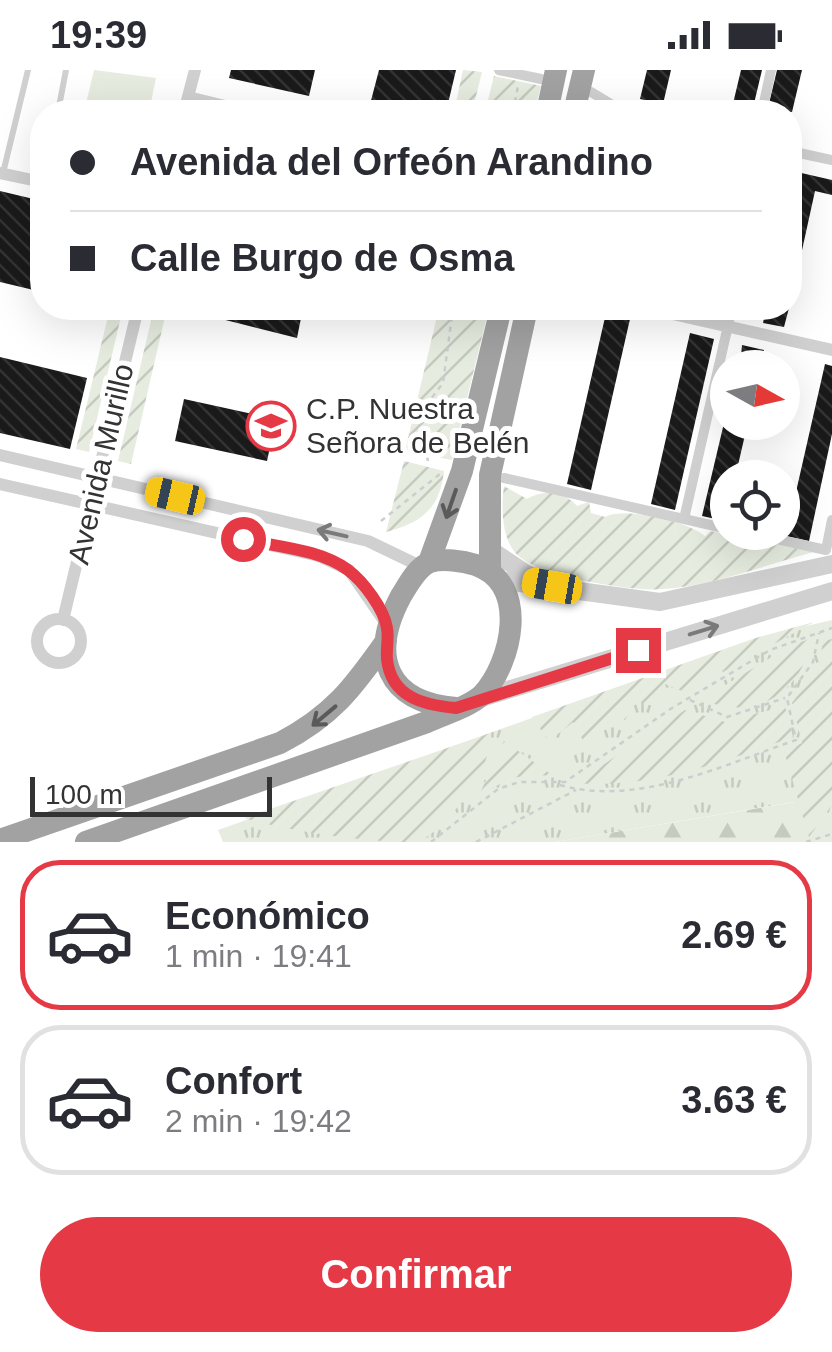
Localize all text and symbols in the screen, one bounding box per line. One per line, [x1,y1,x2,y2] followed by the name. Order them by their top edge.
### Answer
[50,14,147,56] text: 19:39
[130,141,653,183] text: Avenida del Orfeón Arandino
[130,237,514,279] text: Calle Burgo de Osma
[710,350,800,440] north arrow
[710,350,800,550] map controls
[61,361,140,567] street label: Avenida Murillo
[306,392,530,459] place label: C.P. Nuestra Señora de Belén
[245,400,297,452] school or university icon: C.P. Nuestra Señora de Belén
[710,460,800,550] button: locate
[142,475,208,517] car
[441,487,459,518] one-way arrow
[221,517,266,562] route start
[317,523,349,541] one-way arrow
[520,566,584,606] car
[688,620,720,638] one-way arrow
[616,628,661,673] route end
[312,705,338,727] one-way arrow
[30,772,272,816] scale bar
[45,779,123,810] text: 100 m
[45,890,135,980] icon: car
[165,895,370,937] text: Económico
[681,914,787,956] text: 2.69 €
[165,938,352,974] text: 1 min · 19:41
[45,1055,135,1145] icon: car
[165,1060,302,1102] text: Confort
[681,1079,787,1121] text: 3.63 €
[165,1103,352,1139] text: 2 min · 19:42
[40,1217,792,1332] button: Confirmar

